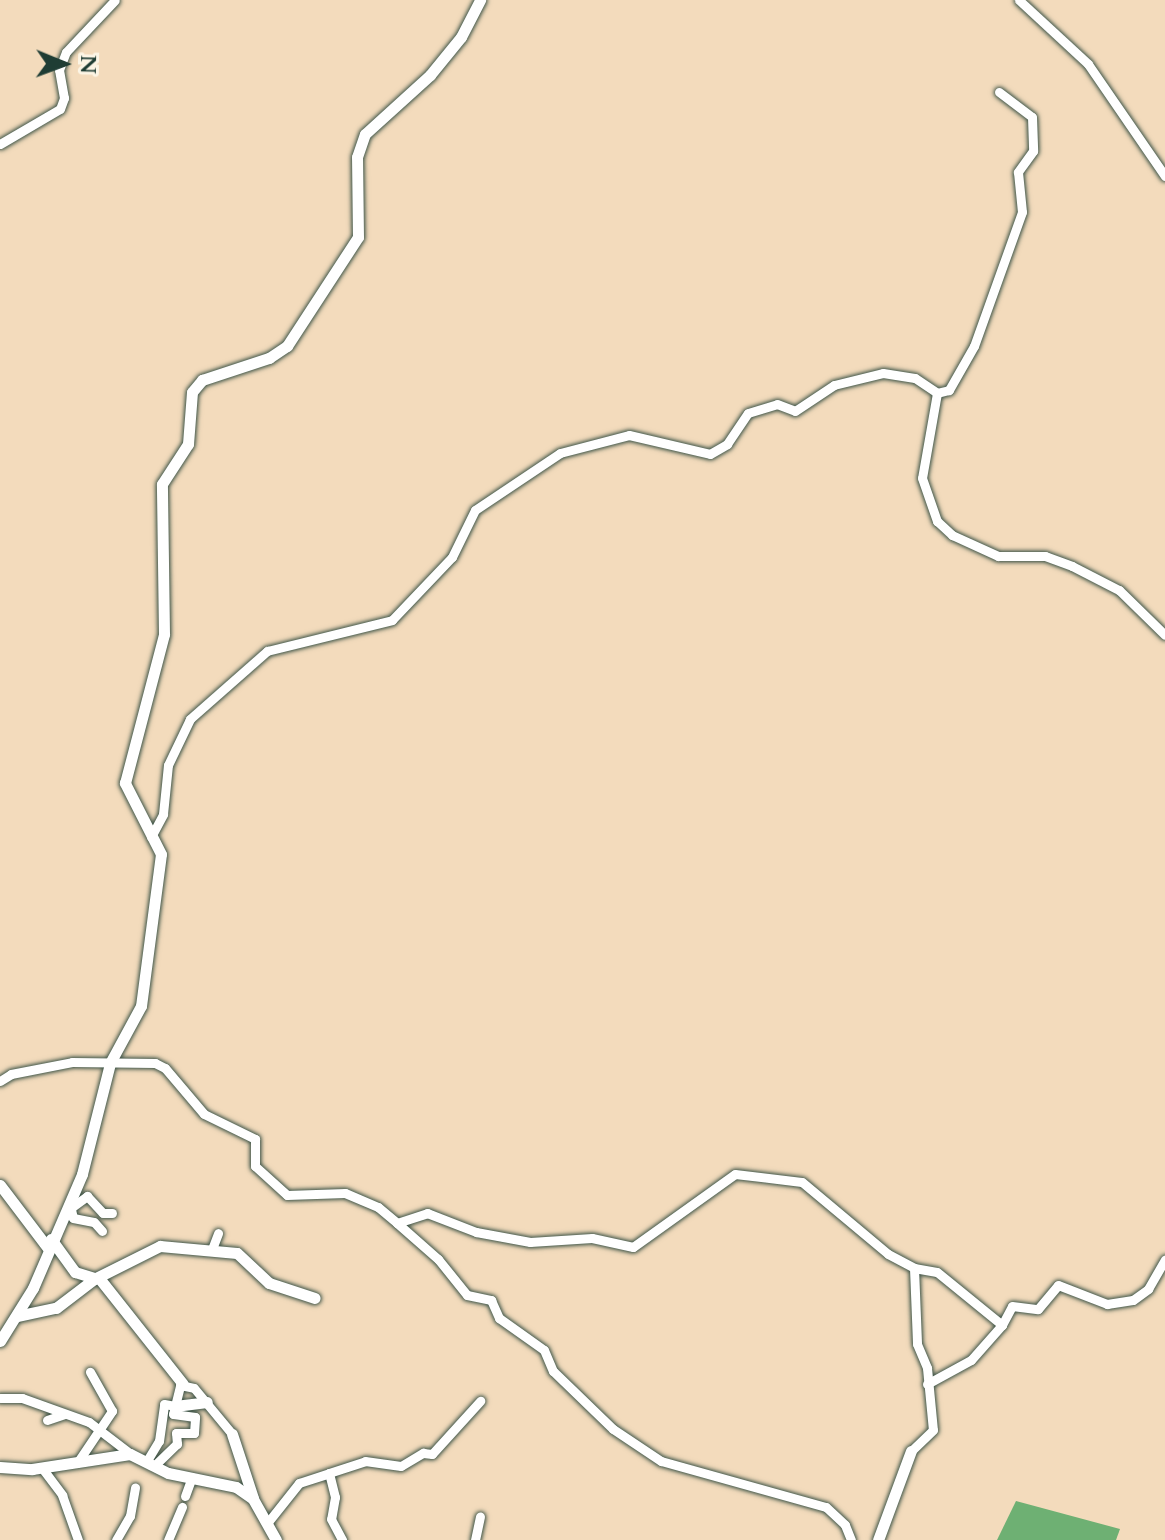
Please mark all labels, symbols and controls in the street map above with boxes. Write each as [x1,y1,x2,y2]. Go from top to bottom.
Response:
north arrow [24,24,104,104]
text: N [73,55,103,74]

